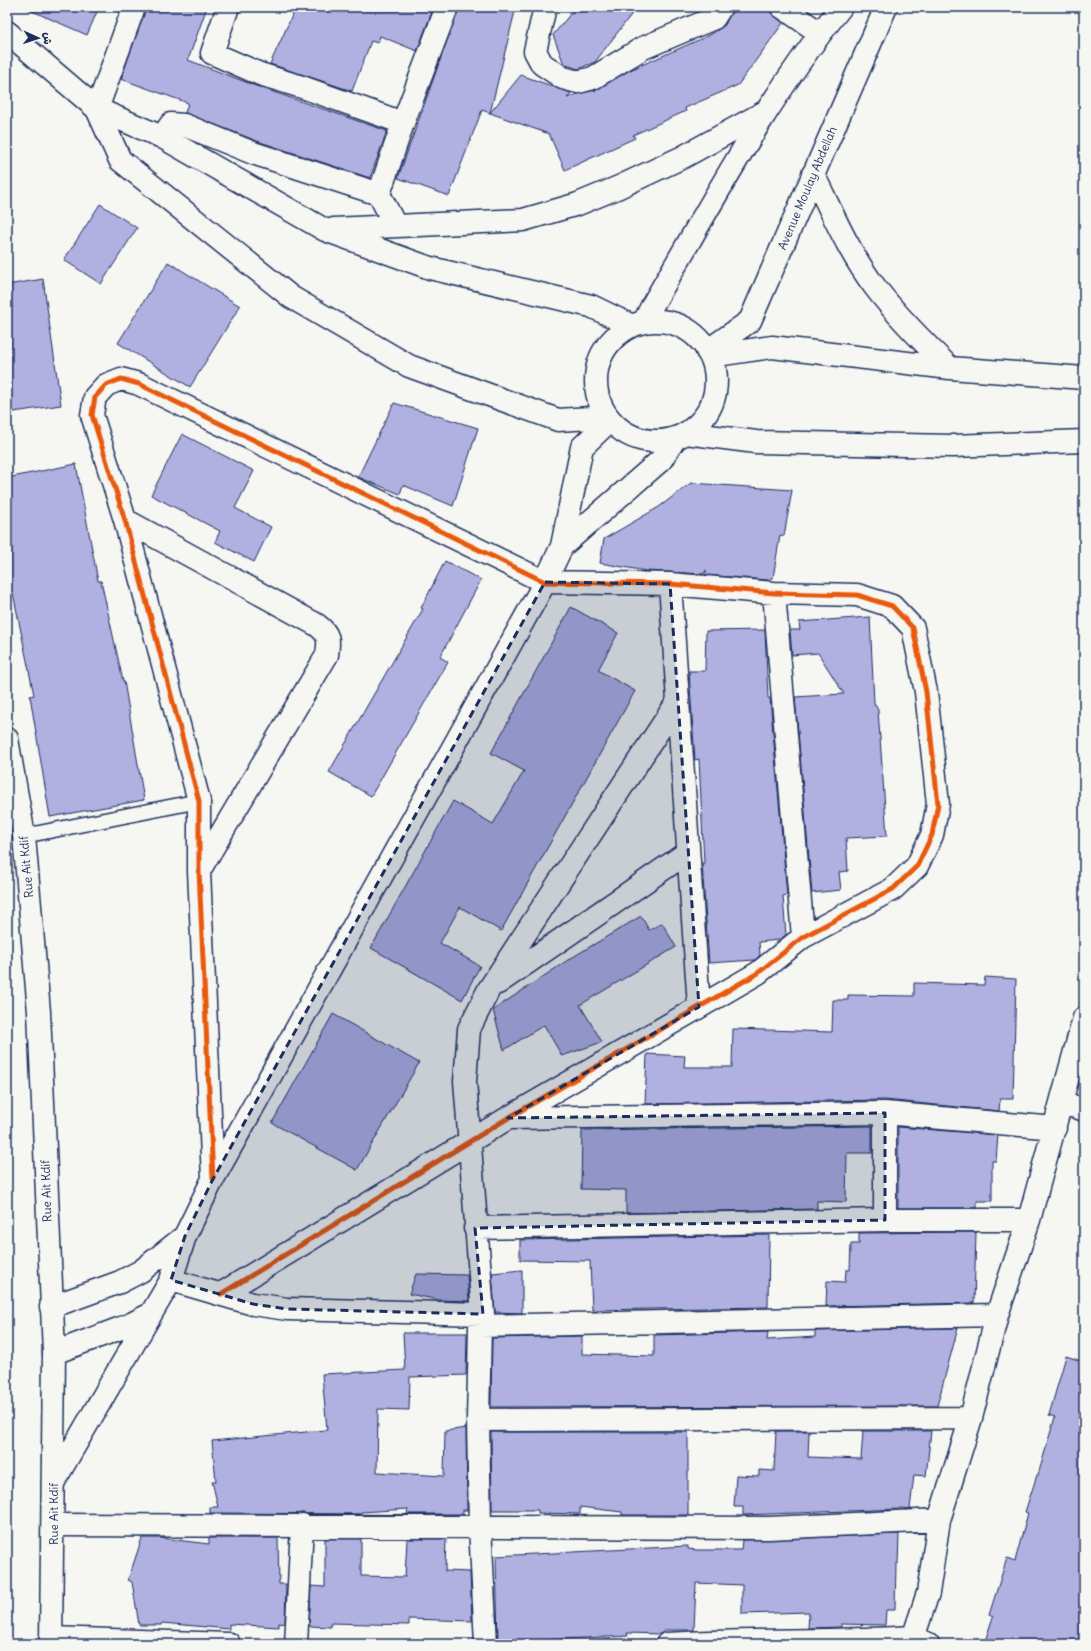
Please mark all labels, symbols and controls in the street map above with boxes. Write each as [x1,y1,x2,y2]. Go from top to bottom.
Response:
north arrow [18,18,58,58]
text: ش [41,32,55,45]
street label: Avenue Moulay Abdellah [774,124,840,252]
street label: Rue Ait Kdif [16,834,36,899]
street label: Rue Ait Kdif [37,1159,55,1222]
street label: Rue Ait Kdif [46,1482,61,1545]

